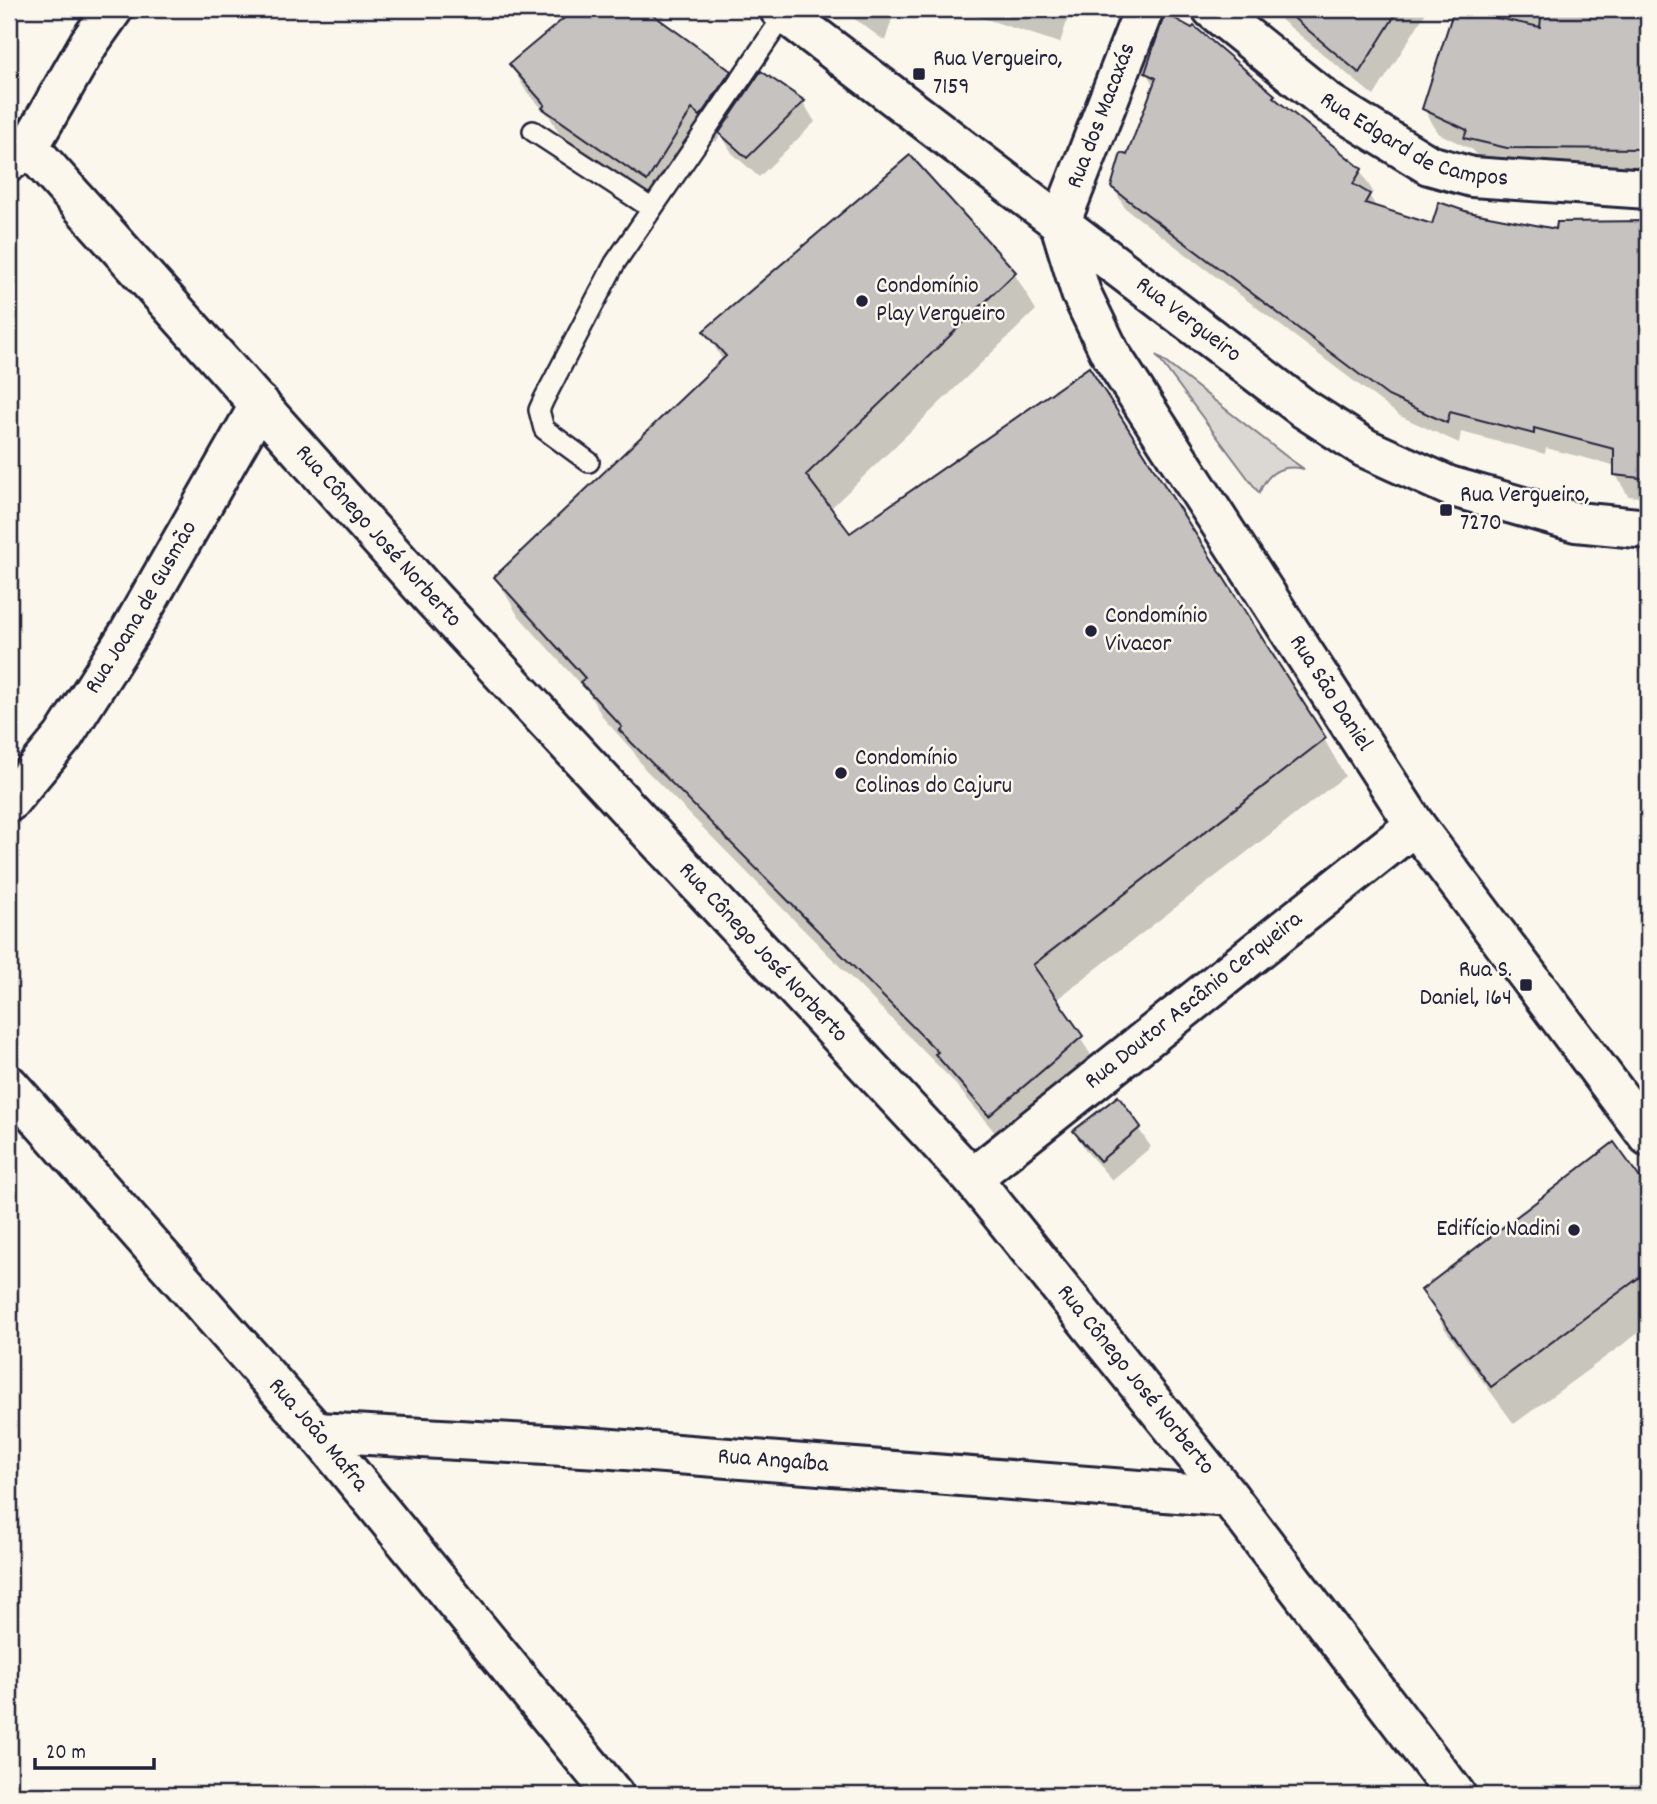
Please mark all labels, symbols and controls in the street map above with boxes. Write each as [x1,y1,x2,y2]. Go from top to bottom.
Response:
street label: Rua dos Macaxás [1059,38,1145,194]
place label: Rua Vergueiro, 7159 [933,43,1063,105]
marker: Rua Vergueiro, 7159 [911,66,927,82]
street label: Rua Edgard de Campos [1311,84,1509,196]
street label: Rua Vergueiro [1128,269,1248,372]
place label: Condomínio Play Vergueiro [876,270,1005,332]
marker: Condomínio Play Vergueiro [854,293,870,309]
street label: Rua Cônego José Norberto [286,438,469,636]
place label: Rua Vergueiro, 7270 [1460,479,1590,541]
marker: Rua Vergueiro, 7270 [1438,502,1454,518]
street label: Rua Joana de Gusmão [77,515,207,701]
place label: Condomínio Vivacor [1105,600,1208,662]
marker: Condomínio Vivacor [1083,623,1099,639]
street label: Rua São Daniel [1280,628,1381,759]
place label: Condomínio Colinas do Cajuru [855,742,1012,804]
marker: Condomínio Colinas do Cajuru [833,765,849,781]
street label: Rua Cônego José Norberto [670,855,855,1051]
street label: Rua Doutor Ascânio Cerqueira [1078,903,1311,1099]
place label: Rua S. Daniel, 164 [1420,954,1512,1016]
marker: Rua S. Daniel, 164 [1518,977,1534,993]
place label: Edifício Nadini [1436,1213,1560,1247]
marker: Edifício Nadini [1566,1222,1582,1238]
street label: Rua Cônego José Norberto [1048,1278,1222,1483]
street label: Rua João Mafra [259,1371,376,1500]
street label: Rua Angaíba [716,1440,830,1483]
scale bar [35,1727,154,1771]
text: 20 m [46,1739,86,1769]

